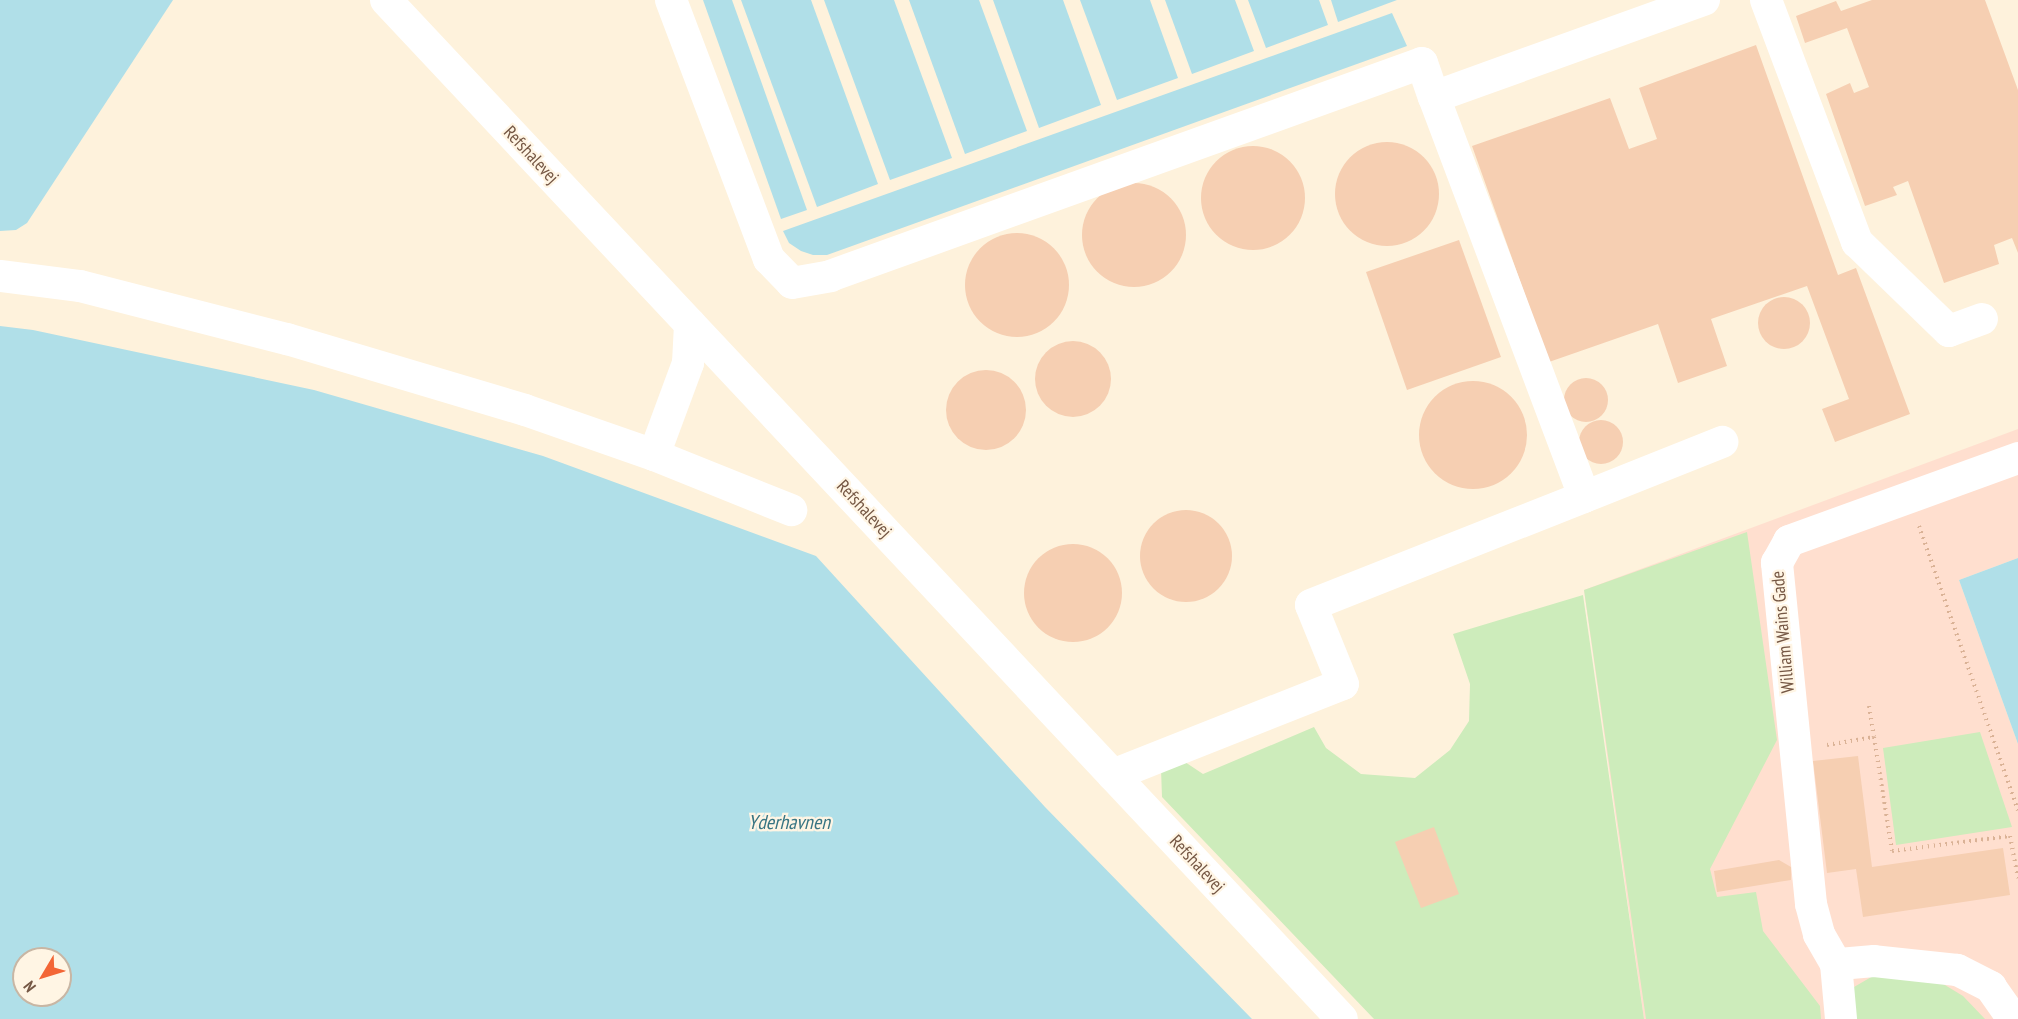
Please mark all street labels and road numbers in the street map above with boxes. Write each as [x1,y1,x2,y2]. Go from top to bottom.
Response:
street label: Refshalevej [499,122,563,188]
street label: Refshalevej [832,476,896,542]
street label: William Wains Gade [1767,570,1799,694]
street label: Refshalevej [1165,831,1229,897]

